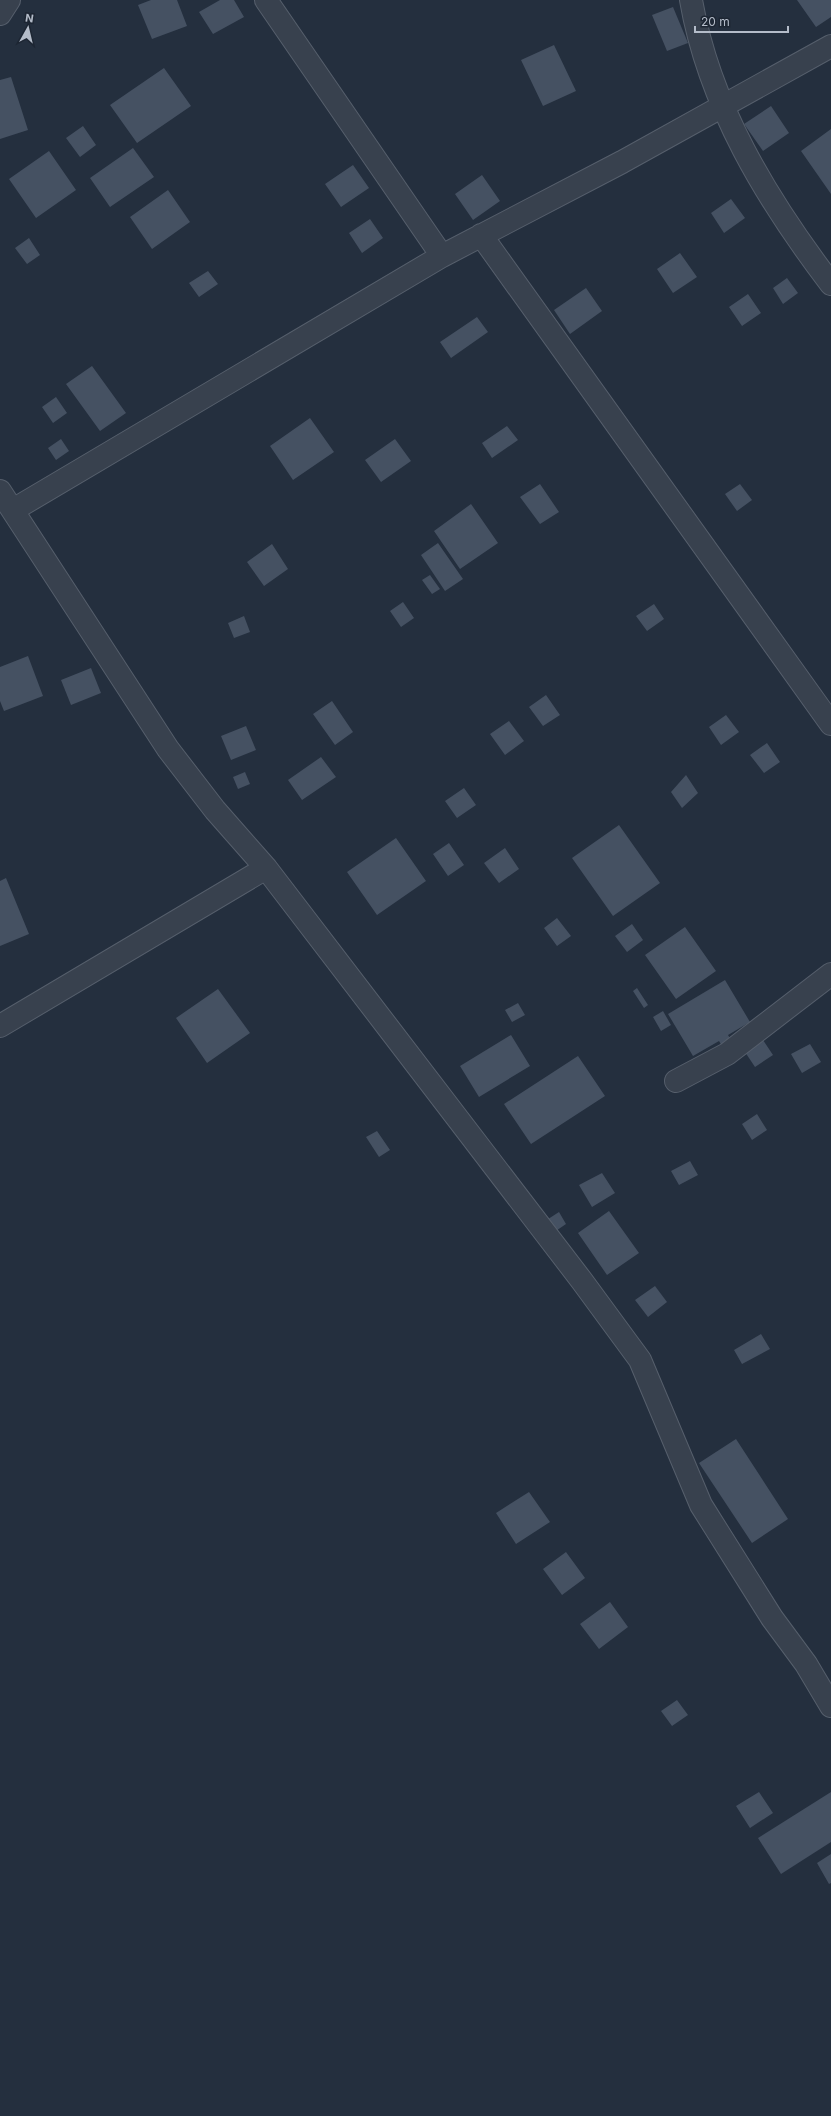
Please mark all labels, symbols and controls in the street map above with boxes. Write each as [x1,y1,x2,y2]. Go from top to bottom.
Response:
north arrow [8,8,48,48]
scale bar [695,8,788,34]
text: N [24,11,35,26]
text: 20 m [701,14,730,29]

